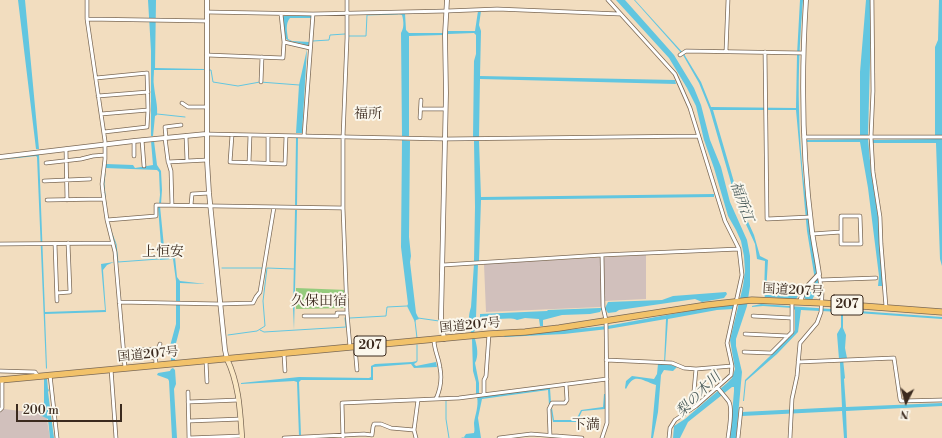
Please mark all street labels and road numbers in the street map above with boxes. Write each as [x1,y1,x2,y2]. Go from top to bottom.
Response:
street label: 国道207号 [762,282,824,300]
road number: 207 [831,295,863,315]
street label: 国道207号 [439,316,501,336]
road number: 207 [354,336,386,356]
street label: 国道207号 [117,345,179,365]

